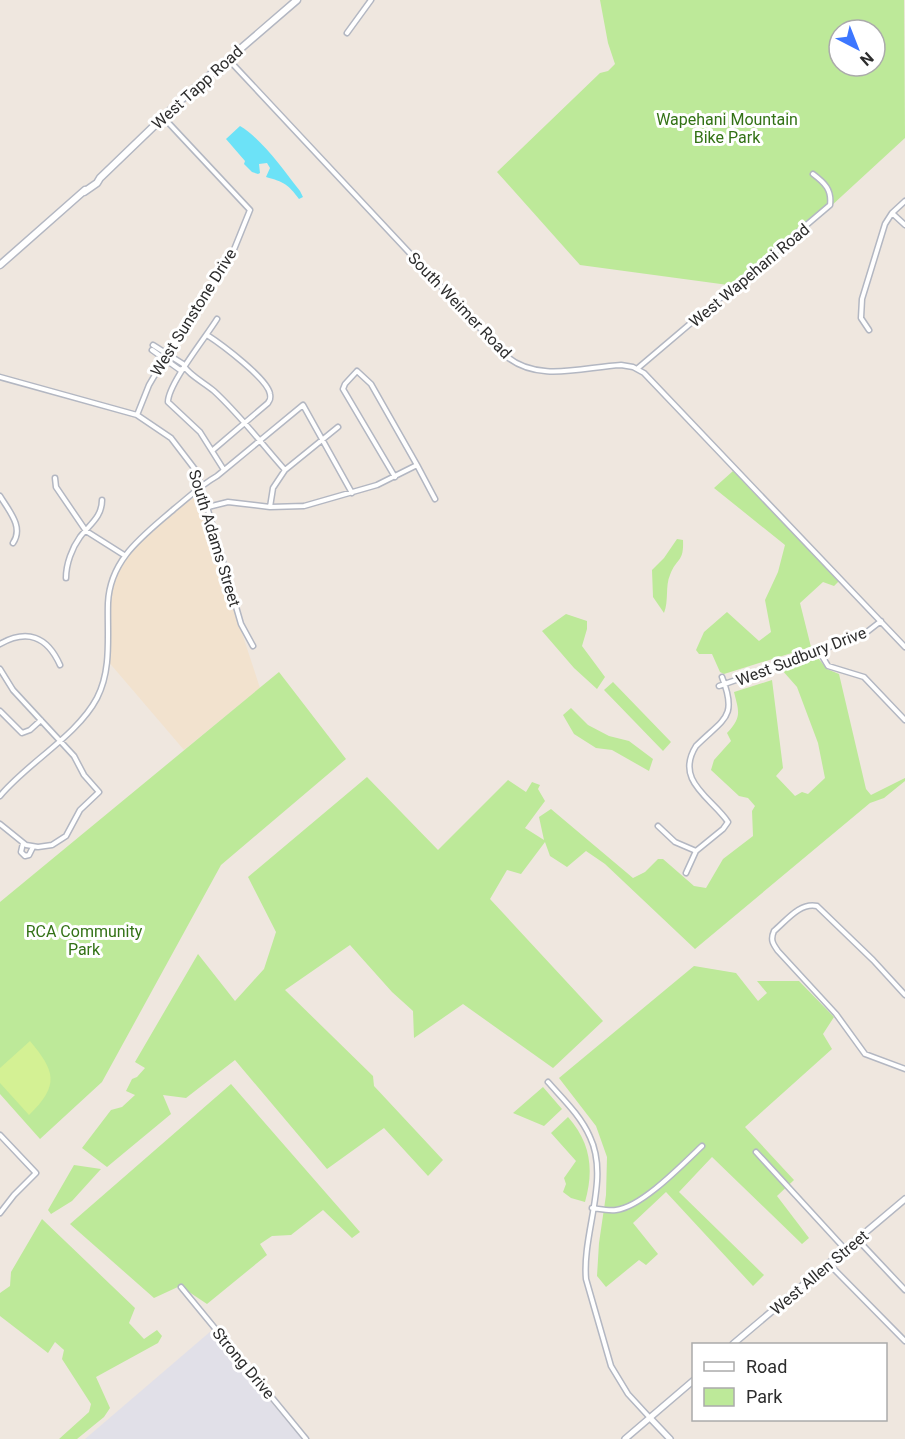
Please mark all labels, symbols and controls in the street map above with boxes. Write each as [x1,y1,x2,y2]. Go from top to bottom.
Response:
north arrow [827,18,887,78]
street label: West Tapp Road [148,42,247,133]
text: N [856,48,877,70]
park label: Wapehani Mountain Bike Park [656,110,798,147]
street label: West Wapehani Road [685,220,813,331]
street label: West Sunstone Drive [146,245,240,380]
street label: South Weimer Road [404,248,515,362]
street label: South Adams Street [185,467,244,609]
street label: West Sudbury Drive [733,623,869,690]
park label: RCA Community Park [26,922,143,959]
street label: West Allen Street [767,1226,872,1319]
street label: Strong Drive [208,1324,279,1403]
legend [692,1343,887,1421]
text: Road [746,1356,787,1377]
text: Park [746,1386,783,1407]

